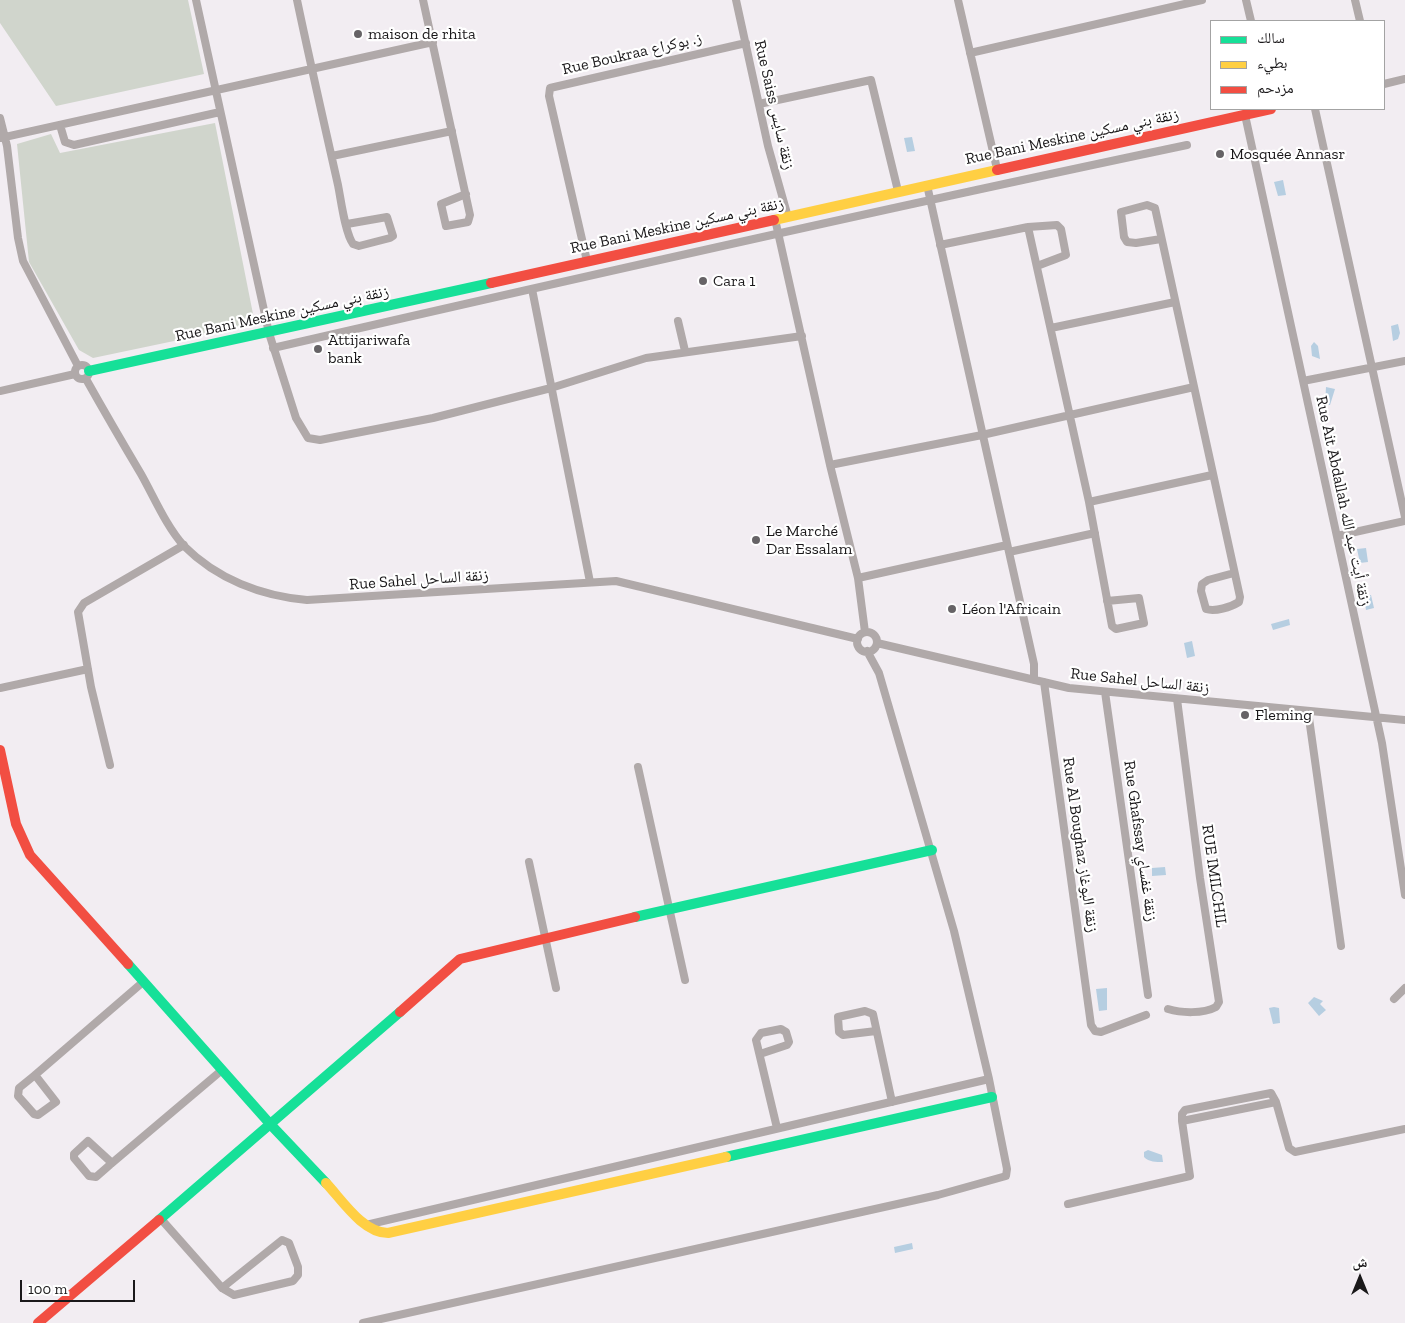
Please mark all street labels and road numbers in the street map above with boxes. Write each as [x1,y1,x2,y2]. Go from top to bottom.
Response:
street label: Rue Boukraa ز. بوكراع [560,29,704,79]
street label: Rue Saiss زنقة سايس [750,38,798,172]
street label: Rue Bani Meskine زنقة بني مسكين [964,105,1180,169]
street label: Rue Bani Meskine زنقة بني مسكين [569,194,785,258]
street label: Rue Bani Meskine زنقة بني مسكين [174,282,390,346]
street label: Rue Ait Abdallah زنقة أيت عبد الله [1311,394,1375,608]
street label: Rue Sahel زنقة الساحل [349,566,489,594]
street label: Rue Sahel زنقة الساحل [1070,664,1210,698]
street label: Rue Al Boughaz زنقة البوغاز [1058,756,1102,934]
street label: Rue Ghafssay زنقة غفساي [1119,759,1161,923]
street label: RUE IMILCHIL [1197,823,1231,929]

